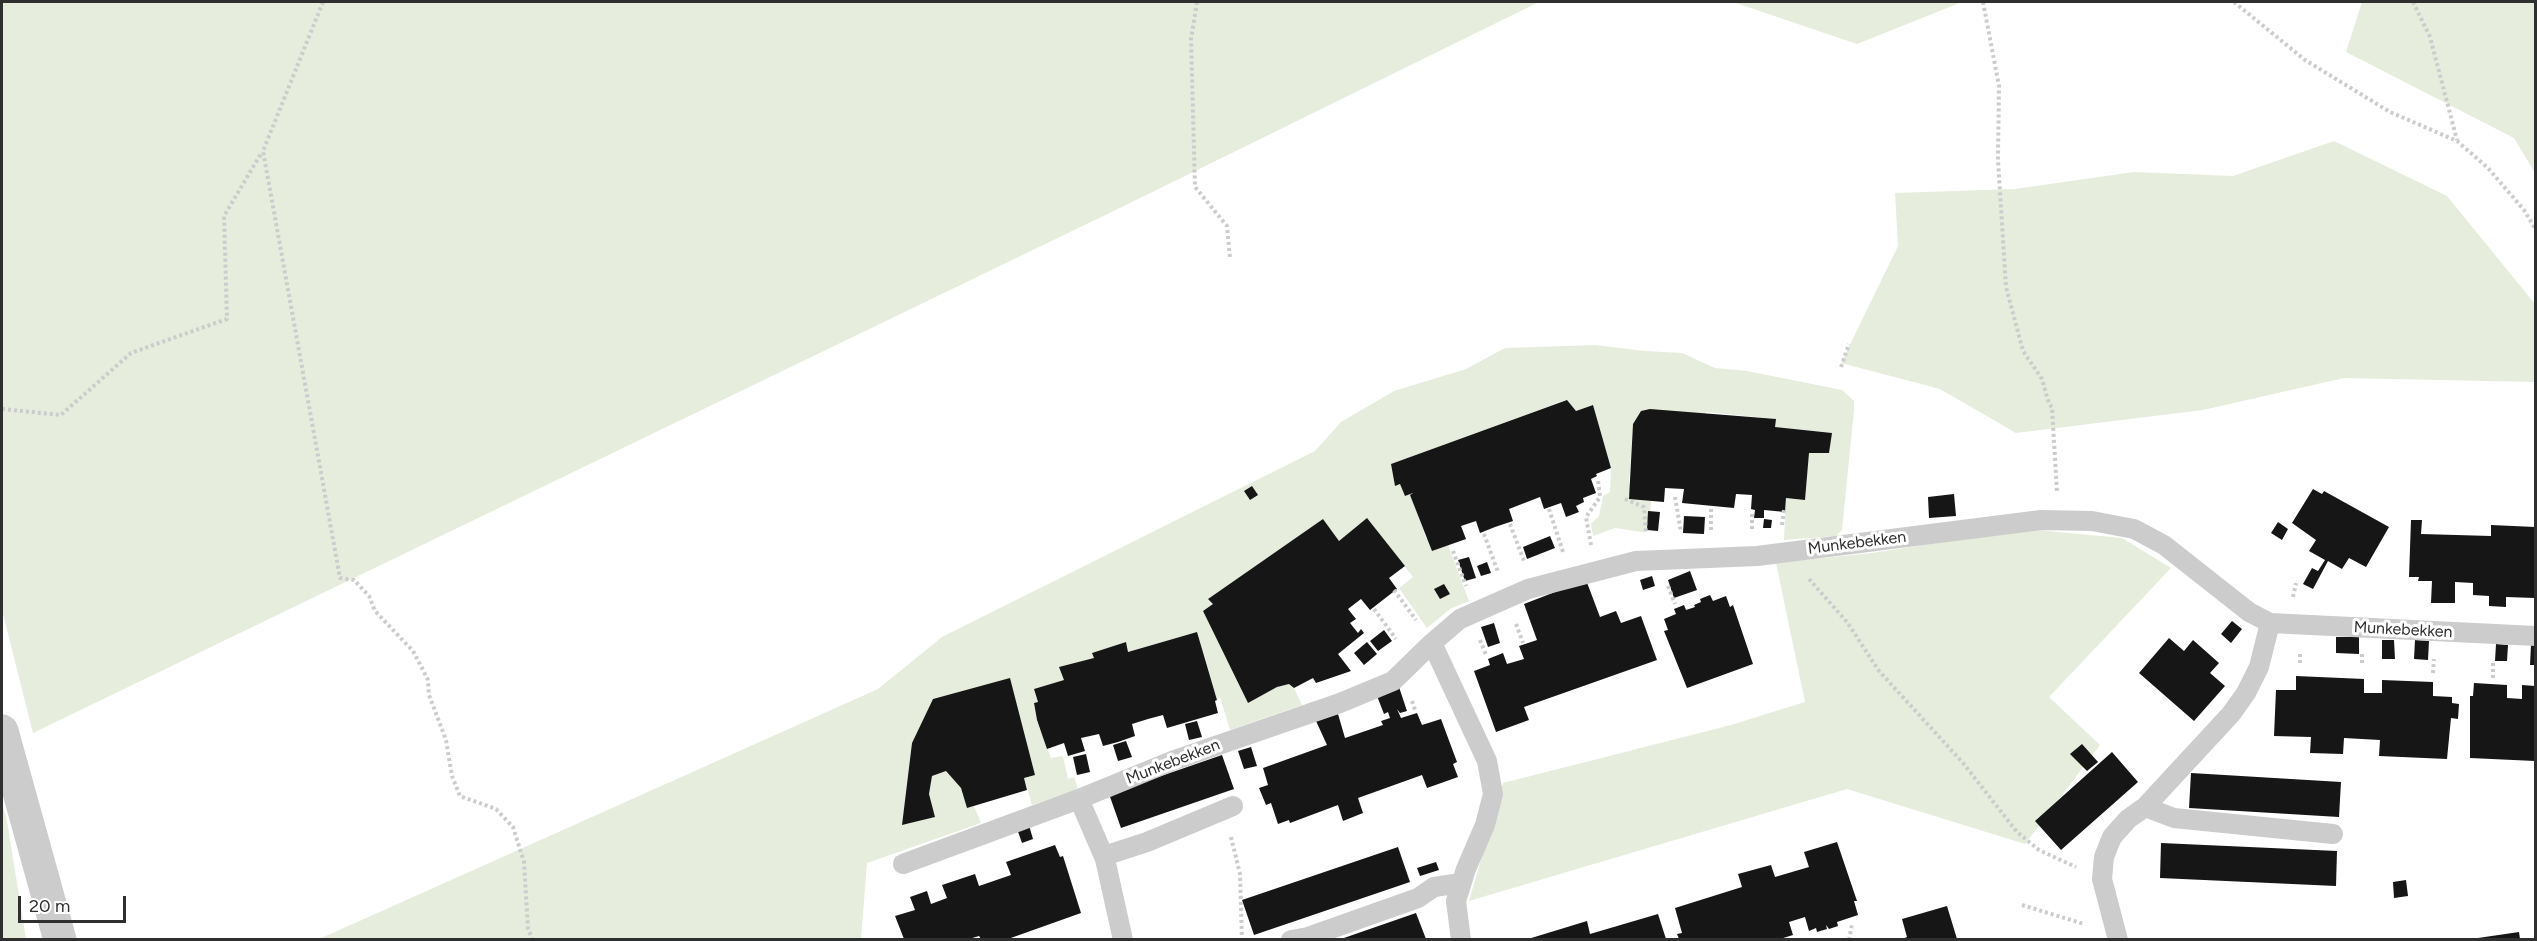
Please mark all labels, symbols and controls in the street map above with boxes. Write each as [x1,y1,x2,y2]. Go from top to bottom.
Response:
street label: Munkebekken [1807,527,1907,559]
street label: Munkebekken [2353,618,2453,642]
street label: Munkebekken [1123,735,1223,789]
scale bar [21,884,129,922]
text: 20 m [29,895,70,917]

